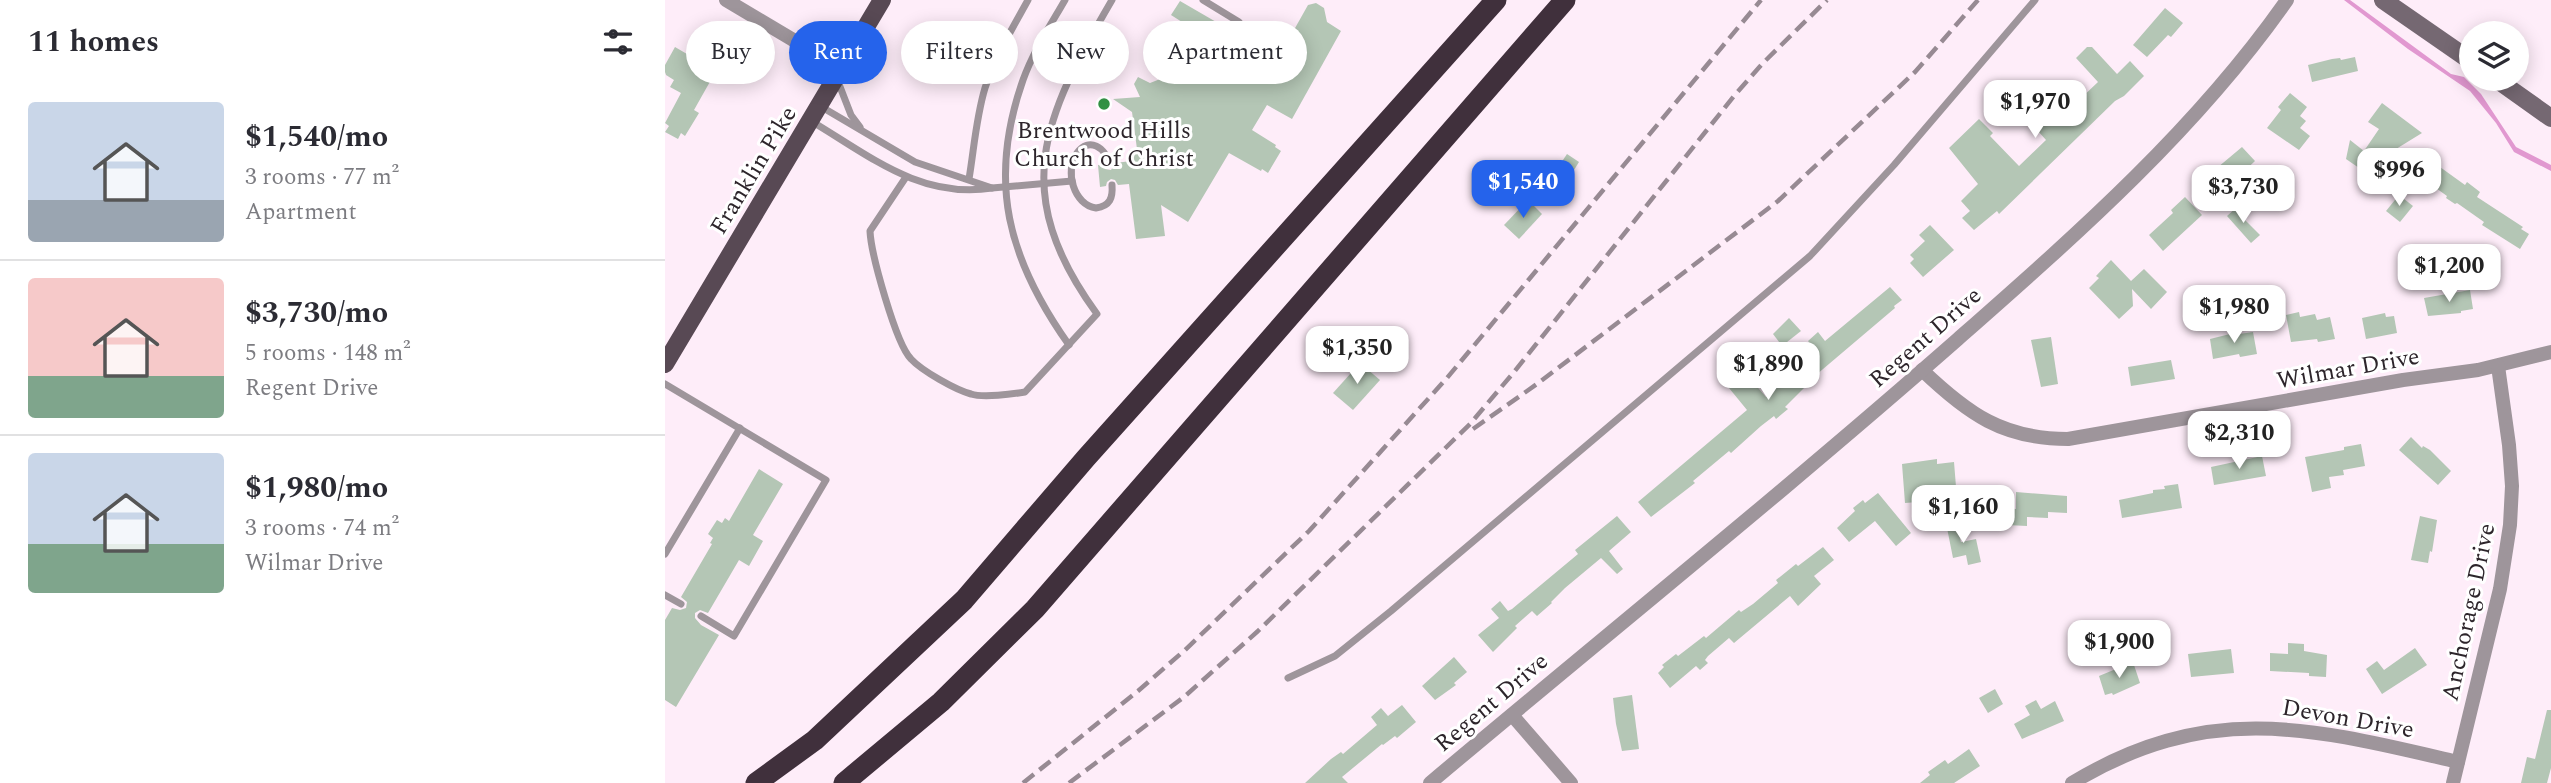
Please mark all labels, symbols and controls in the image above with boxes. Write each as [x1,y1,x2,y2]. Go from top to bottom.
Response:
text: 11 homes [28,19,159,65]
chip: Buy [686,21,775,84]
chip: Rent [789,21,887,84]
chip: Filters [901,21,1018,84]
chip: New [1032,21,1129,84]
chip: Apartment [1143,21,1307,84]
map controls [2459,21,2529,91]
button: layers [2459,21,2529,91]
icon: filters [599,23,637,61]
pin: $1,970 [1978,80,2092,140]
text: $1,970 [2000,85,2070,120]
marker: Brentwood Hills Church of Christ [1096,96,1112,112]
street label: Franklin Pike [701,99,807,242]
place label: Brentwood Hills Church of Christ [1014,113,1194,177]
text: $1,540/mo [245,114,388,160]
icon: home [84,130,168,214]
pin: $996 [2358,148,2440,208]
text: $996 [2373,153,2425,188]
text: 3 rooms · 77 m² [245,160,399,195]
pin: $1,540 [1466,160,1580,220]
text: $1,540 [1488,165,1558,200]
pin: $3,730 [2186,166,2300,225]
text: $3,730 [2208,170,2278,205]
text: Apartment [245,195,357,230]
pin: $1,200 [2392,244,2506,304]
text: $1,200 [2414,249,2484,284]
street label: Regent Drive [1861,279,1990,397]
pin: $1,980 [2177,286,2291,345]
text: $3,730/mo [245,290,388,336]
text: $1,980 [2199,290,2269,325]
icon: home [84,306,168,390]
pin: $1,350 [1300,326,1414,386]
text: $1,350 [1322,331,1392,366]
text: 5 rooms · 148 m² [245,336,411,371]
street label: Wilmar Drive [2274,339,2422,399]
pin: $1,890 [1711,342,1825,402]
text: $1,890 [1733,347,1803,382]
text: Regent Drive [245,371,378,406]
pin: $2,310 [2182,412,2296,471]
text: $2,310 [2204,416,2274,451]
text: $1,980/mo [245,465,388,511]
icon: home [84,481,168,565]
pin: $1,160 [1906,486,2020,545]
text: $1,160 [1928,490,1998,525]
text: 3 rooms · 74 m² [245,511,399,546]
street label: Anchorage Drive [2433,520,2505,704]
text: Wilmar Drive [245,546,383,581]
pin: $1,900 [2062,620,2176,680]
text: $1,900 [2084,625,2154,660]
street label: Regent Drive [1427,644,1557,761]
street label: Devon Drive [2279,690,2417,748]

